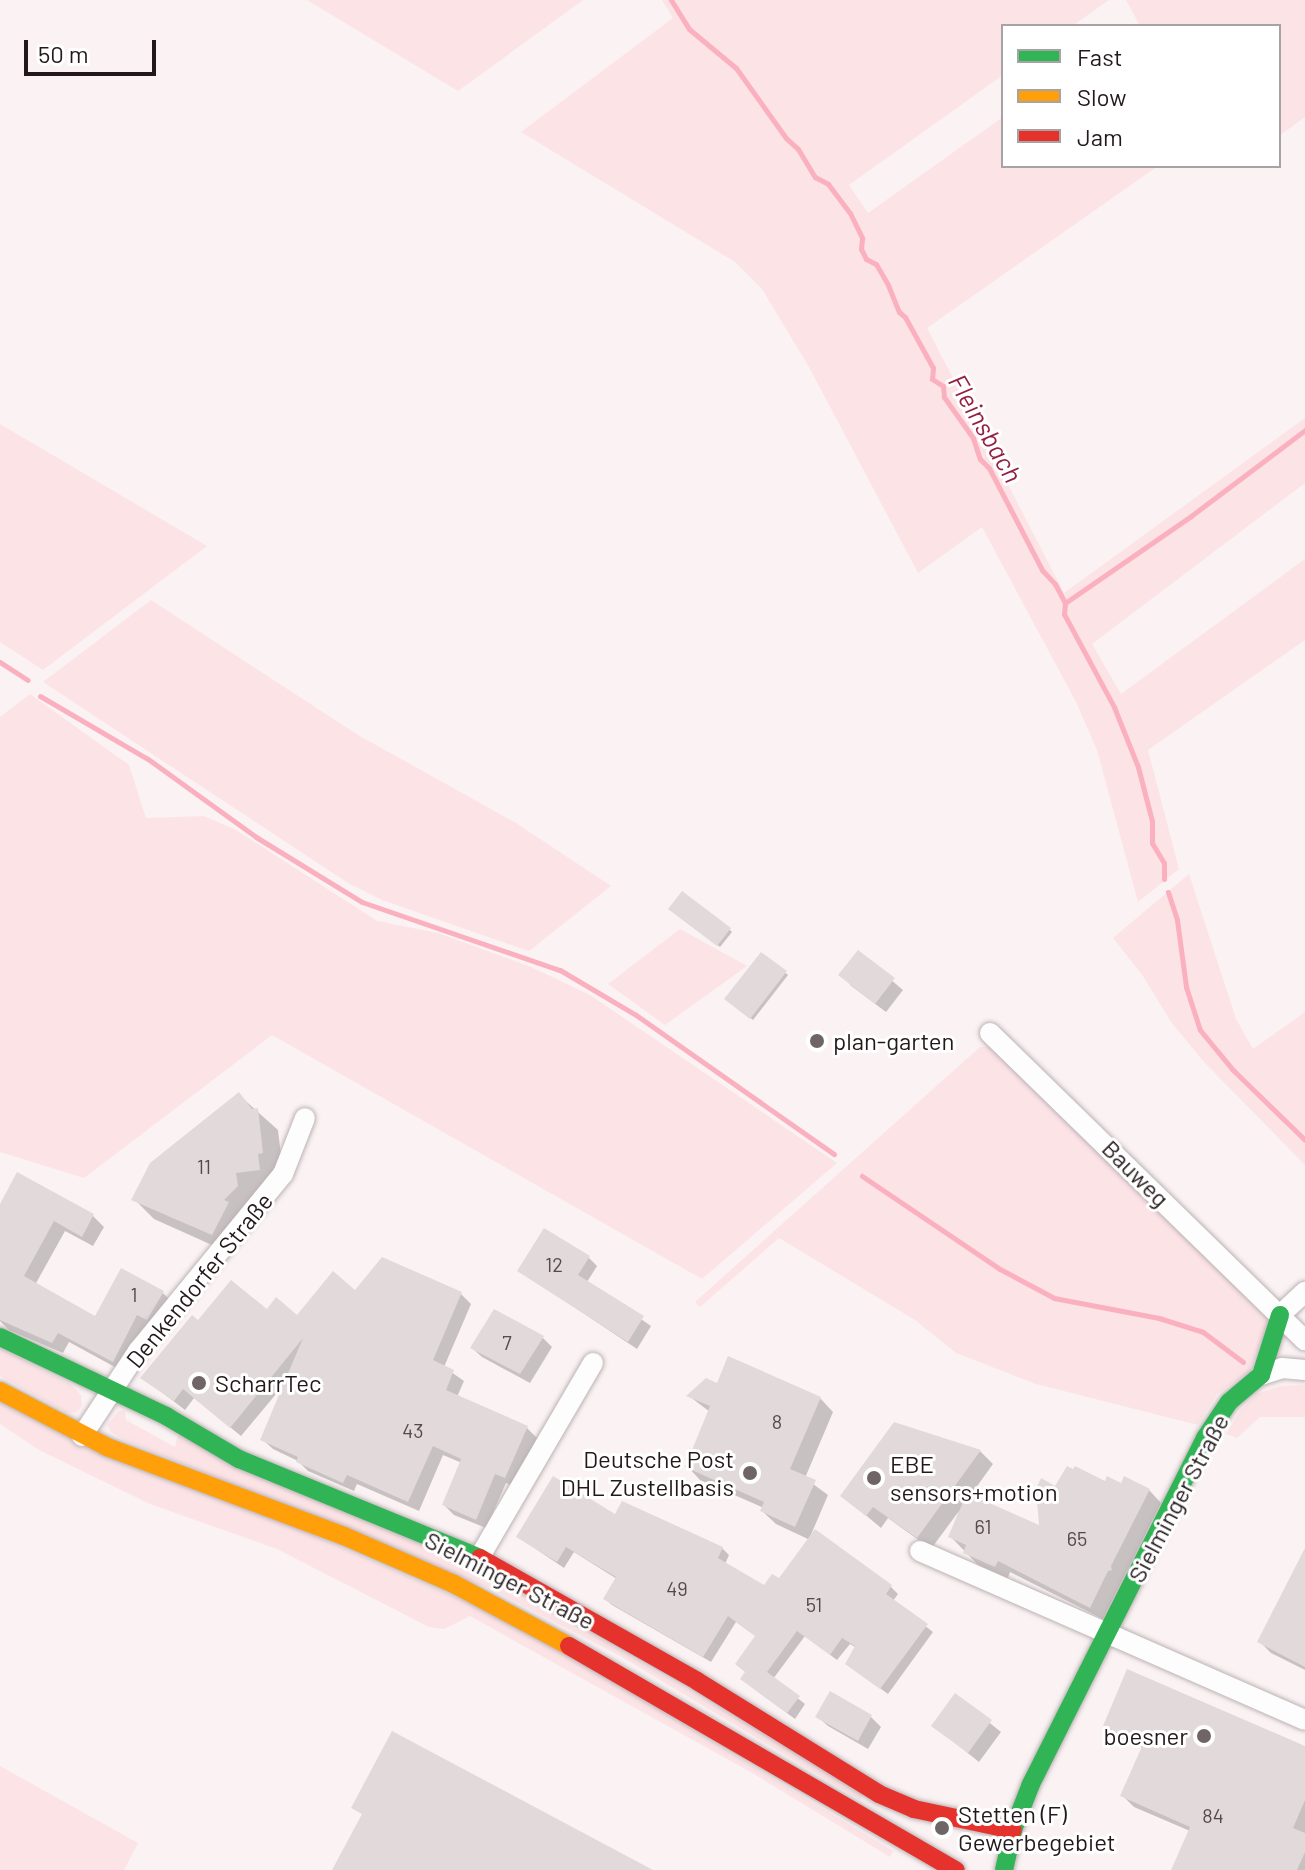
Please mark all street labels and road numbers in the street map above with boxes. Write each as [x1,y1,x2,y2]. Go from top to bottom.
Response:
street label: Bauweg [1097,1134,1175,1212]
street label: Denkendorfer Straße [120,1187,278,1373]
street label: Sielminger Straße [1122,1409,1234,1587]
street label: Sielminger Straße [420,1525,600,1635]

